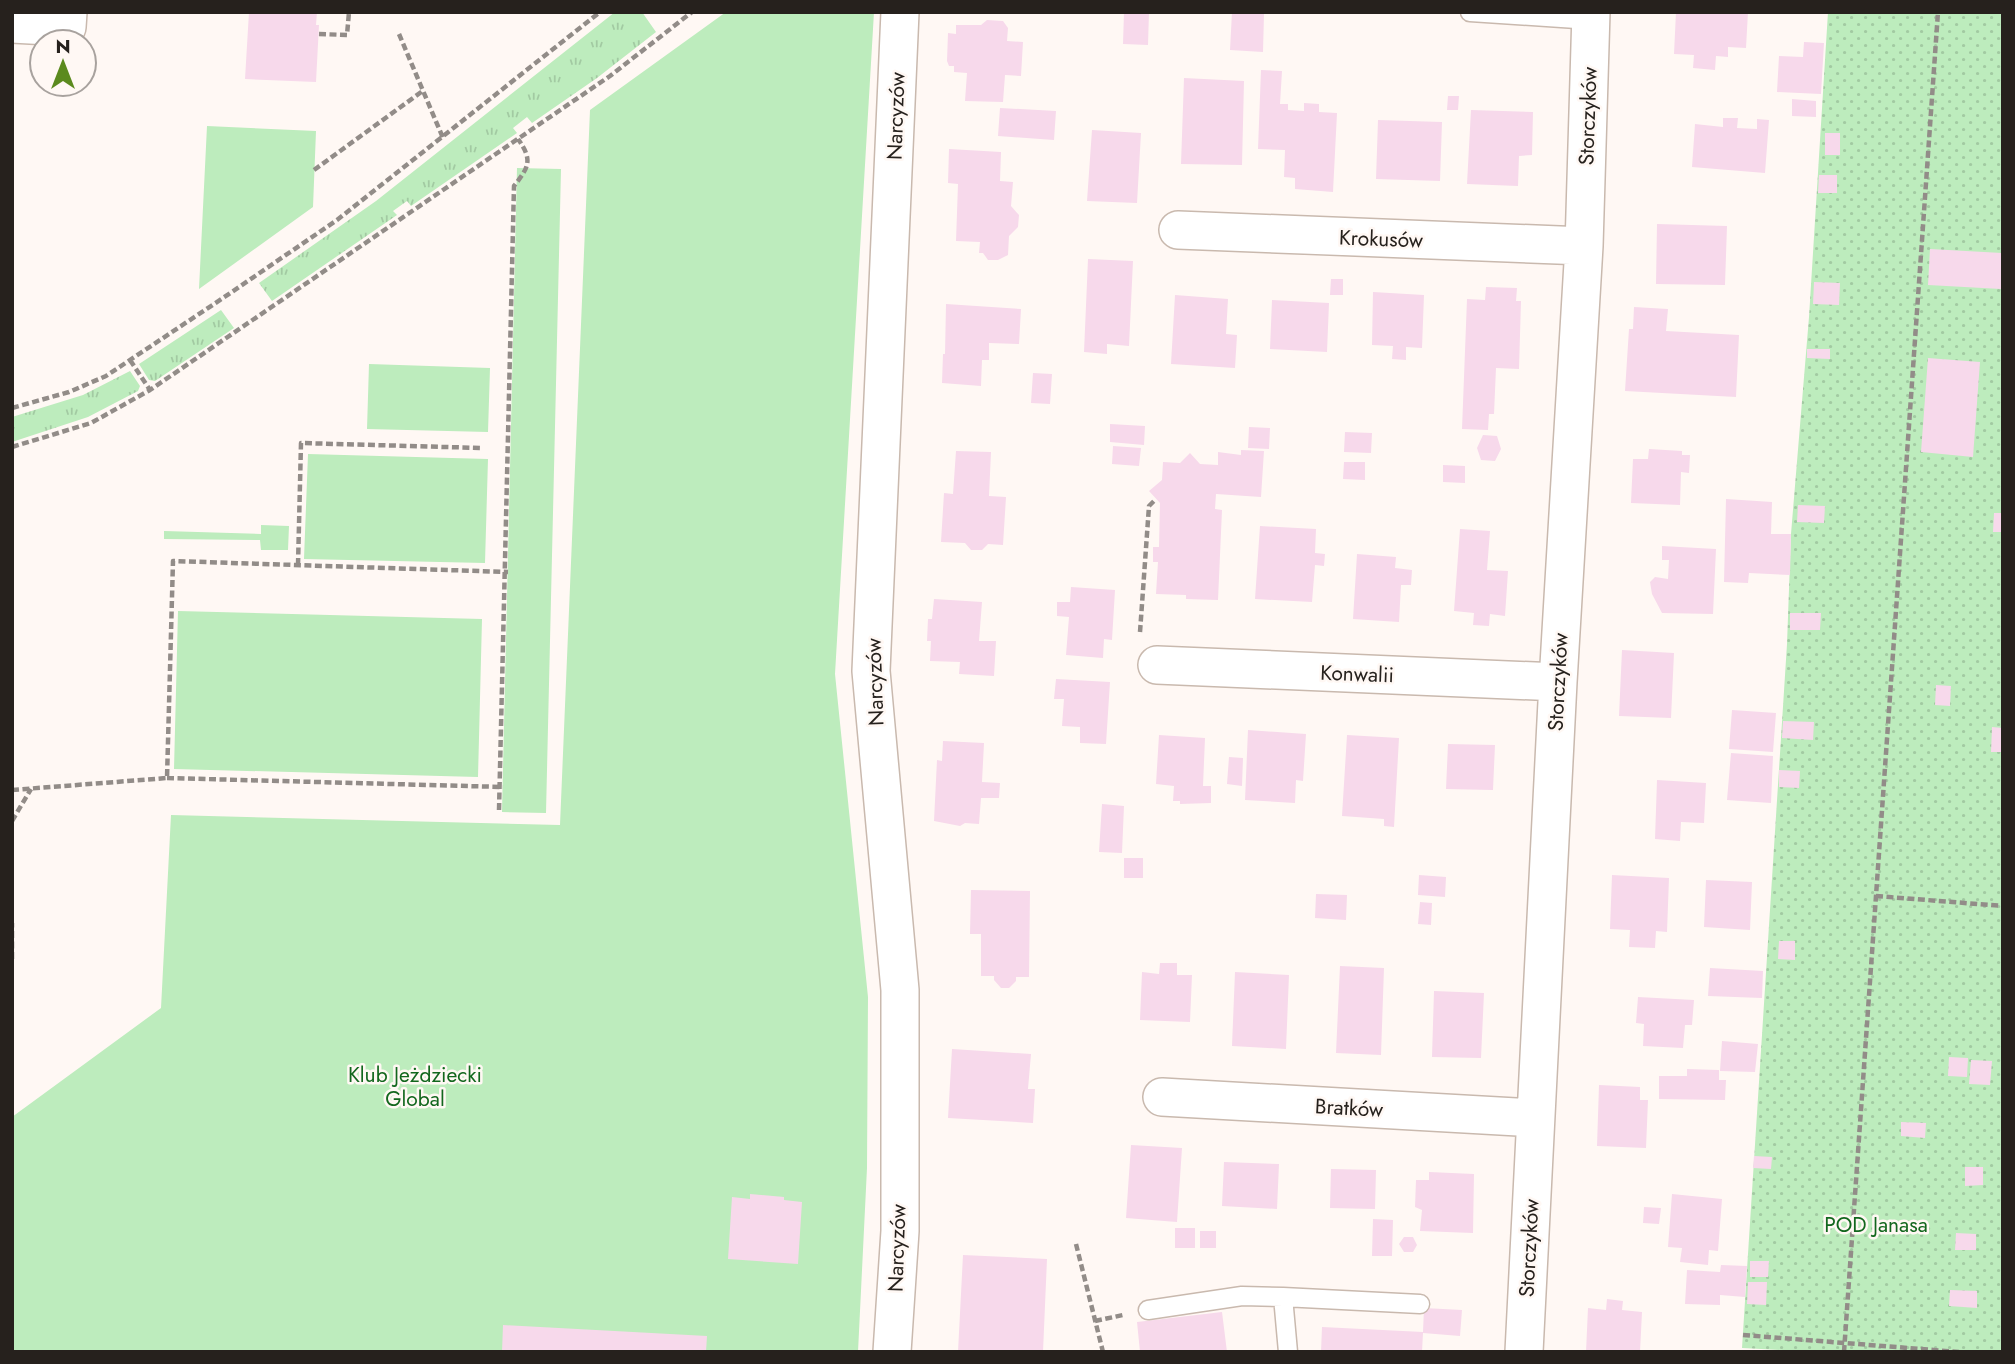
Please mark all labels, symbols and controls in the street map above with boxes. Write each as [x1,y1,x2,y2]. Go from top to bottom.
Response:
north arrow [28,28,98,98]
text: N [55,33,71,60]
street label: Storczyków [1571,66,1605,166]
street label: Narcyzów [879,71,913,160]
street label: Krokusów [1338,223,1424,255]
street label: Storczyków [1540,631,1576,732]
street label: Narcyzów [858,637,892,726]
street label: Konwalii [1320,658,1394,690]
park label: Klub Jeżdziecki Global [348,1060,482,1114]
street label: Bratków [1314,1091,1385,1125]
street label: Storczyków [1511,1197,1547,1298]
street label: Narcyzów [880,1203,914,1292]
park label: POD Janasa [1824,1210,1928,1240]

